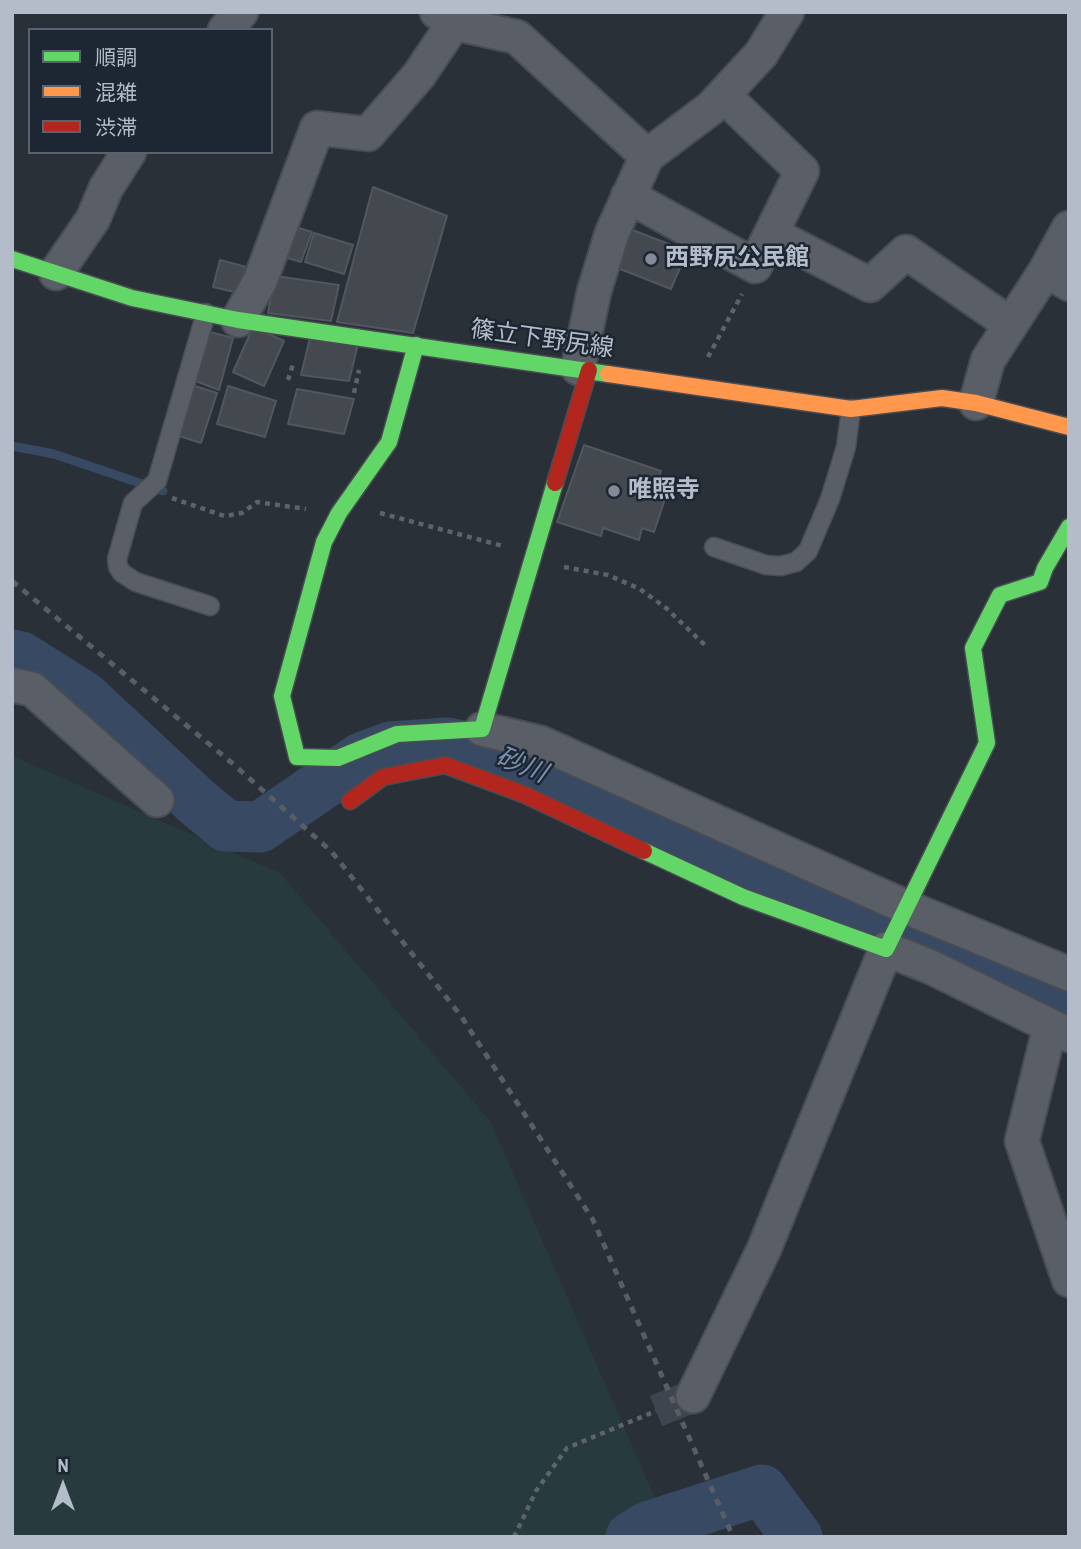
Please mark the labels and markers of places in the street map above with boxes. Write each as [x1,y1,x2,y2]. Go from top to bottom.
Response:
place label: 西野尻公民館 [665,245,809,273]
marker: 西野尻公民館 [643,251,659,267]
place label: 唯照寺 [628,477,700,505]
marker: 唯照寺 [606,483,622,499]

